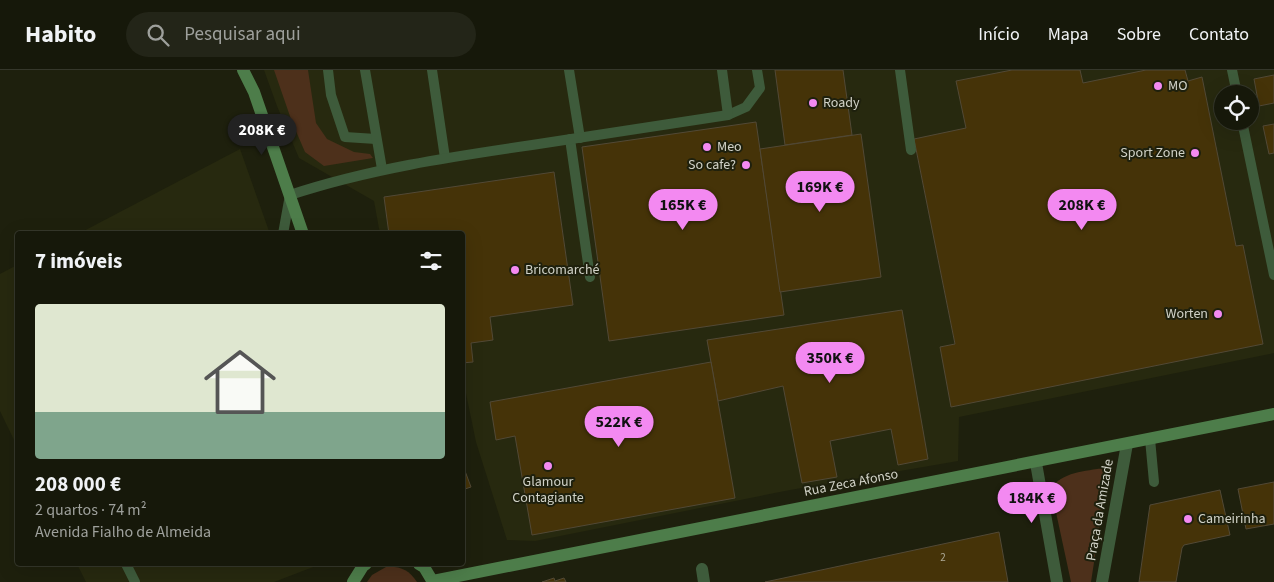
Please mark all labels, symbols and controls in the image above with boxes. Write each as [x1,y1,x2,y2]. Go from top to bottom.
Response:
search box [126,12,476,57]
text: Habito [25,17,96,52]
icon: search [144,21,172,49]
text: Pesquisar aqui [184,21,301,48]
text: Início [978,22,1020,47]
text: Mapa [1048,22,1089,47]
text: Sobre [1117,22,1161,47]
text: Contato [1189,22,1249,47]
place label: MO [1168,76,1187,96]
marker: MO [1152,80,1164,92]
map controls [1214,85,1259,130]
button: locate [1214,85,1259,130]
place label: Roady [823,93,860,113]
marker: Roady [807,97,819,109]
pin: 208K € [221,114,303,156]
text: 208K € [239,119,285,141]
place label: Meo [717,137,742,157]
marker: Meo [701,141,713,153]
place label: Sport Zone [1120,143,1185,163]
marker: Sport Zone [1189,147,1201,159]
place label: So cafe? [688,155,736,175]
marker: So cafe? [740,159,752,171]
pin: 169K € [779,170,861,213]
text: 169K € [797,176,843,198]
pin: 165K € [642,189,724,231]
pin: 208K € [1041,189,1123,231]
text: 165K € [660,194,706,216]
text: 208K € [1059,194,1105,216]
text: 7 imóveis [35,246,122,276]
icon: filters [417,247,445,275]
place label: Bricomarché [525,260,600,280]
marker: Bricomarché [509,264,521,276]
place label: Worten [1165,304,1208,324]
marker: Worten [1212,308,1224,320]
icon: home [195,337,285,427]
pin: 350K € [789,342,871,384]
text: 350K € [807,347,853,369]
pin: 522K € [578,406,660,448]
text: 522K € [596,411,642,433]
street label: Praça da Amizade [1081,457,1119,563]
marker: Glamour Contagiante [542,460,554,472]
street label: Rua Zeca Afonso [802,464,900,502]
text: 208 000 € [35,469,121,499]
place label: Glamour Contagiante [512,472,584,508]
pin: 184K € [991,482,1073,524]
text: 184K € [1009,487,1055,509]
text: 2 quartos · 74 m² [35,499,147,521]
place label: Cameirinha [1198,509,1266,529]
marker: Cameirinha [1182,513,1194,525]
text: Avenida Fialho de Almeida [35,521,211,543]
house number: 2 [940,550,946,565]

